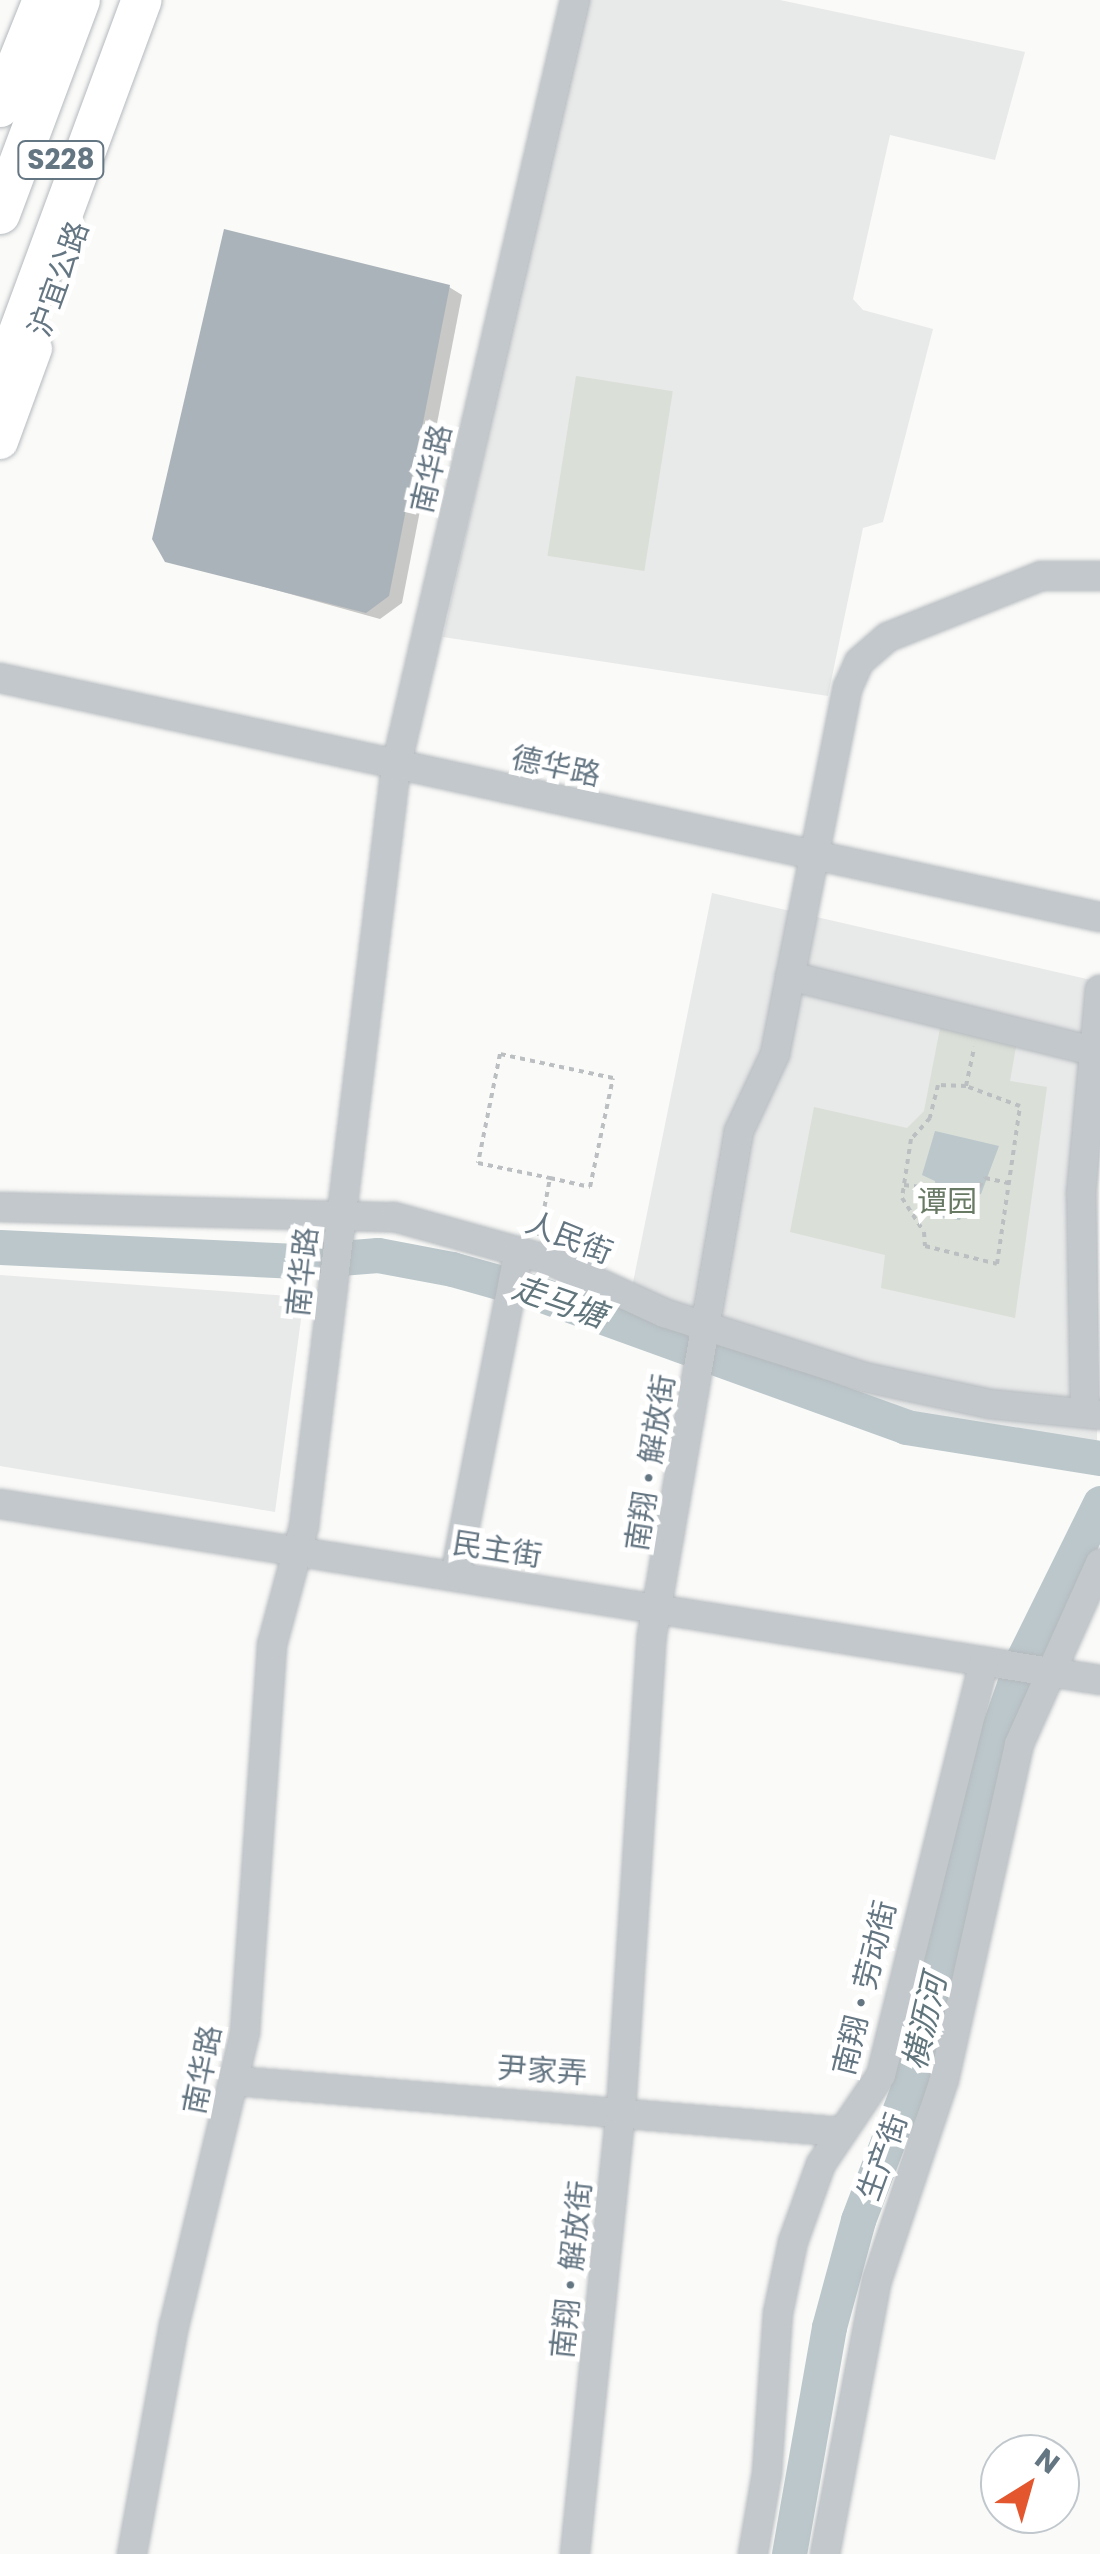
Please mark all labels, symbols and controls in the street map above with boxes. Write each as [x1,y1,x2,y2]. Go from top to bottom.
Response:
road number: S228 [16,137,106,183]
street label: 沪宜公路 [22,216,96,342]
street label: 南华路 [404,421,460,517]
street label: 德华路 [508,740,604,794]
park label: 谭园 [917,1184,977,1220]
street label: 人民街 [521,1204,617,1272]
street label: 南华路 [280,1225,326,1319]
water label: 走马塘 [507,1268,611,1336]
street label: 南翔 • 解放街 [619,1372,683,1554]
street label: 民主街 [450,1525,544,1575]
street label: 南翔 • 劳动街 [826,1897,904,2079]
water label: 横沥河 [895,1971,955,2073]
street label: 南华路 [177,2022,229,2118]
street label: 尹家弄 [496,2050,588,2092]
street label: 生产街 [851,2109,915,2205]
street label: 南翔 • 解放街 [545,2179,599,2361]
north arrow [980,2434,1080,2534]
text: N [1027,2439,1067,2483]

